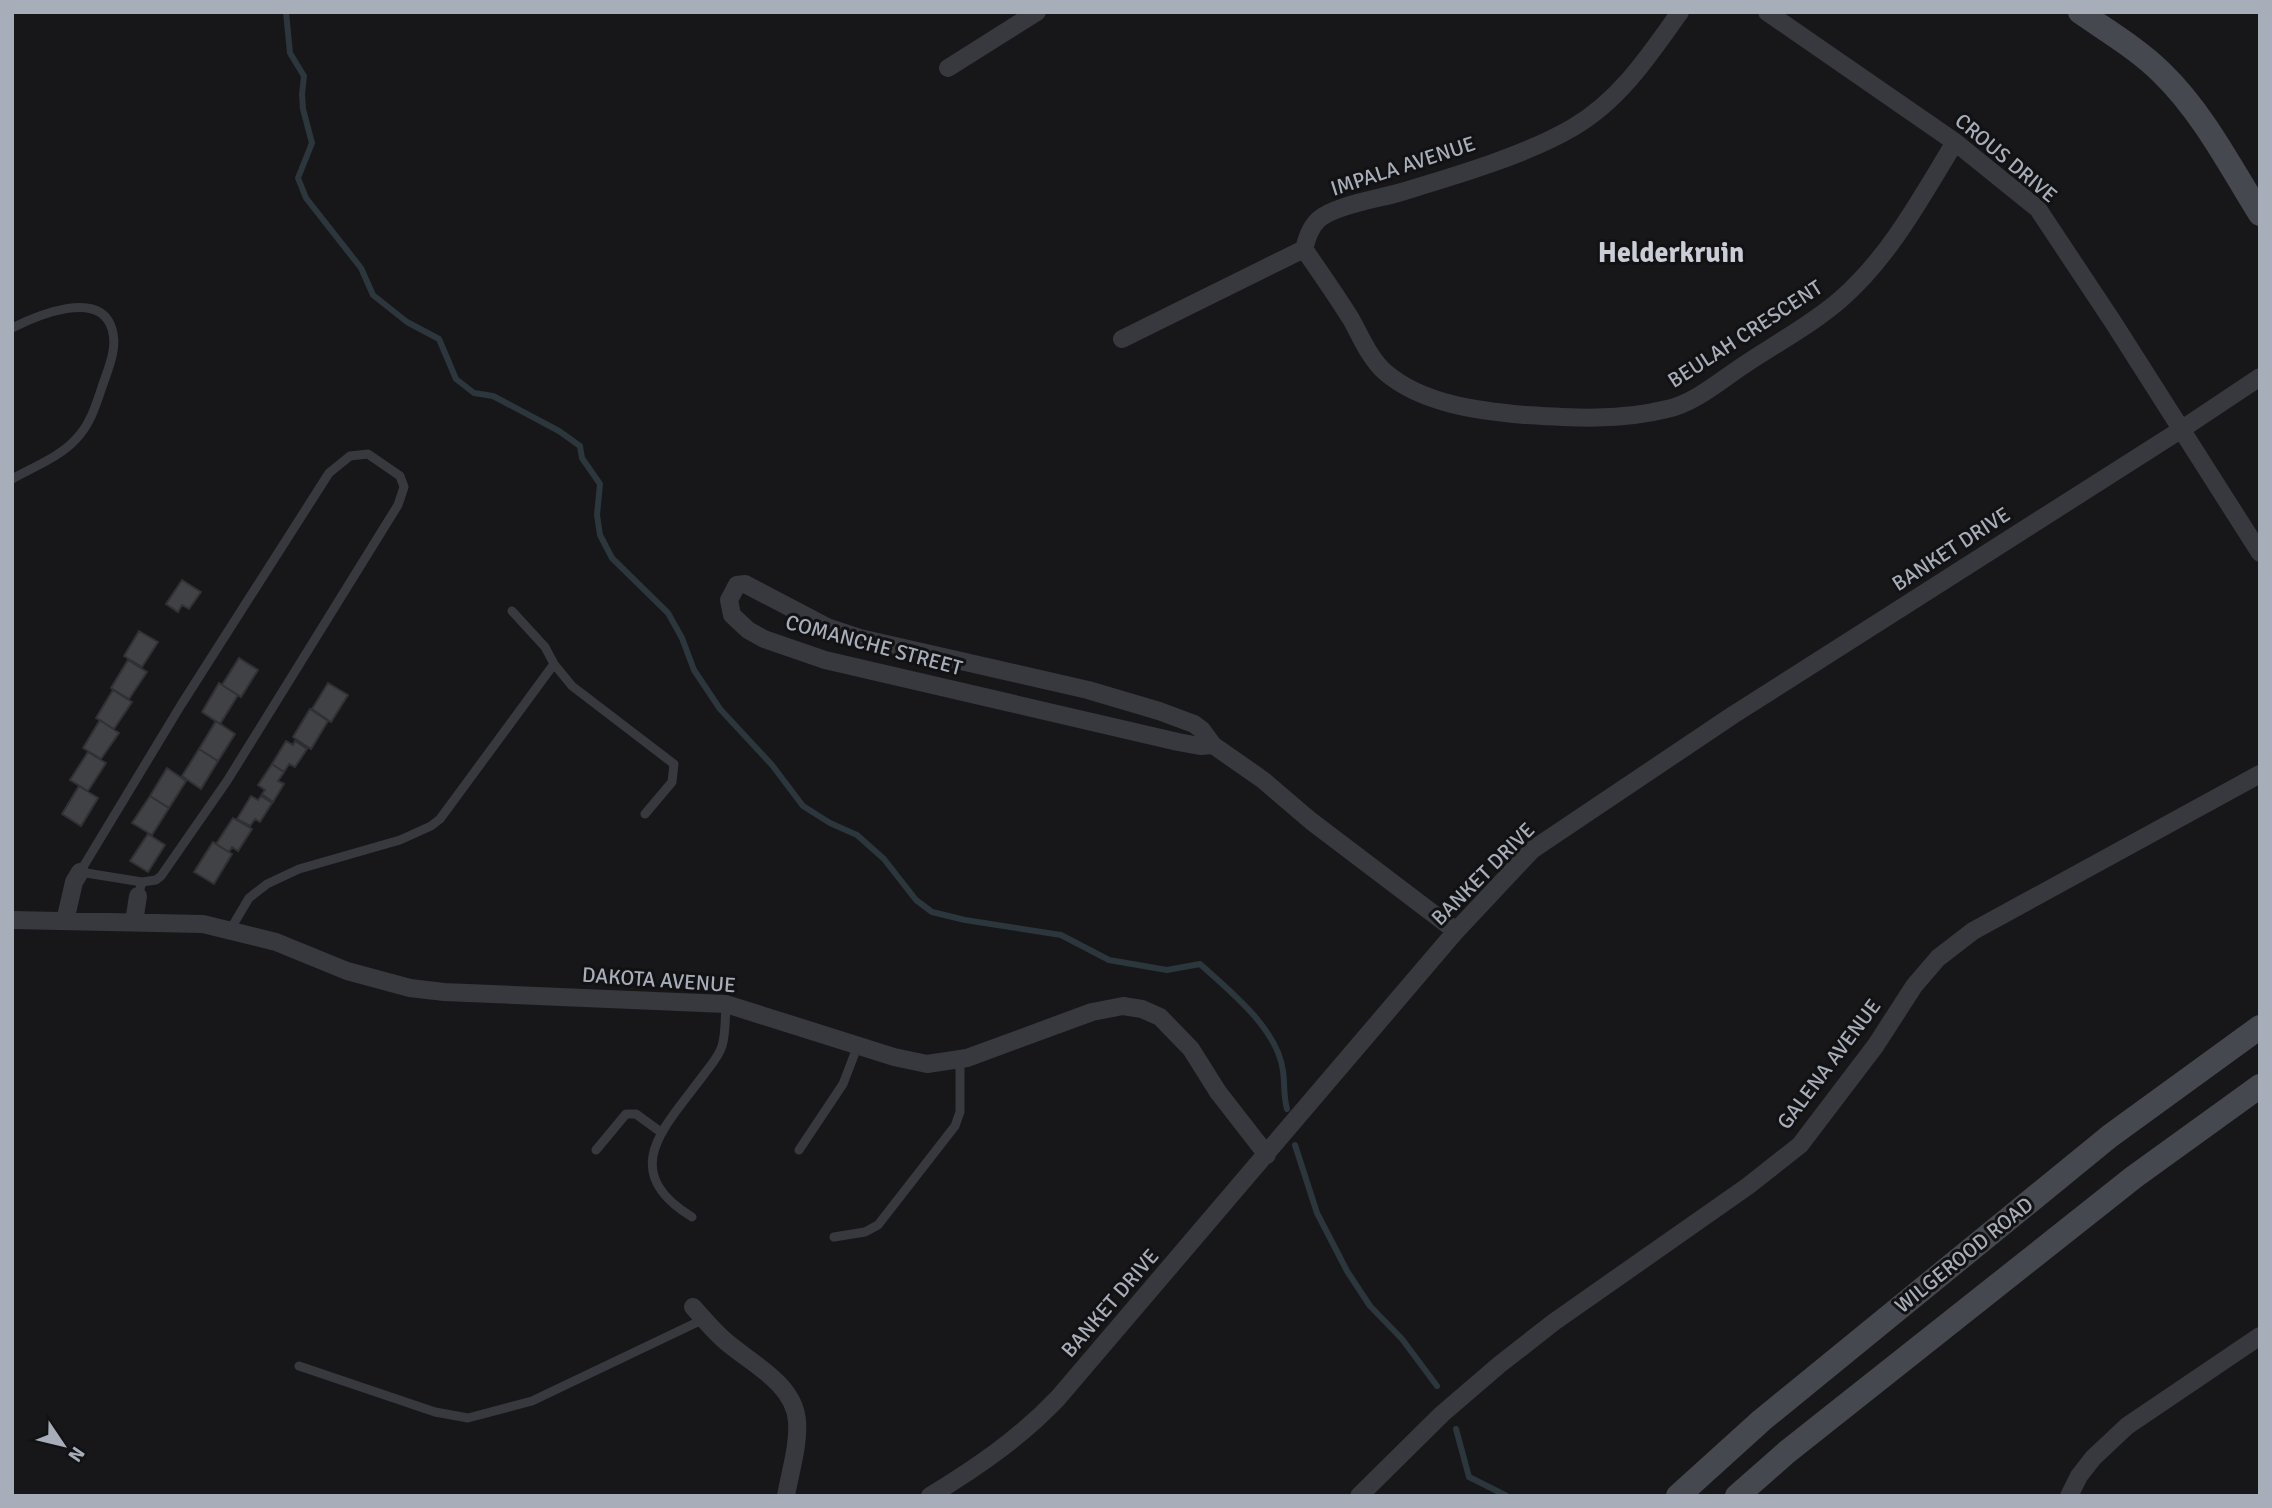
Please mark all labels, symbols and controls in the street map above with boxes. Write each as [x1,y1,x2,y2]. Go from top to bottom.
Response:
street label: CROUS DRIVE [1950,108,2062,208]
street label: IMPALA AVENUE [1327,130,1479,202]
district label: Helderkruin [1598,236,1744,270]
street label: BEULAH CRESCENT [1663,274,1828,394]
street label: BANKET DRIVE [1887,501,2015,597]
street label: COMANCHE STREET [783,609,966,681]
street label: BANKET DRIVE [1426,817,1540,931]
street label: DAKOTA AVENUE [581,962,737,998]
street label: GALENA AVENUE [1771,994,1887,1134]
street label: WILGEROOD ROAD [1890,1191,2038,1319]
street label: BANKET DRIVE [1056,1243,1164,1363]
north arrow [28,1410,98,1480]
text: N [62,1442,90,1466]

